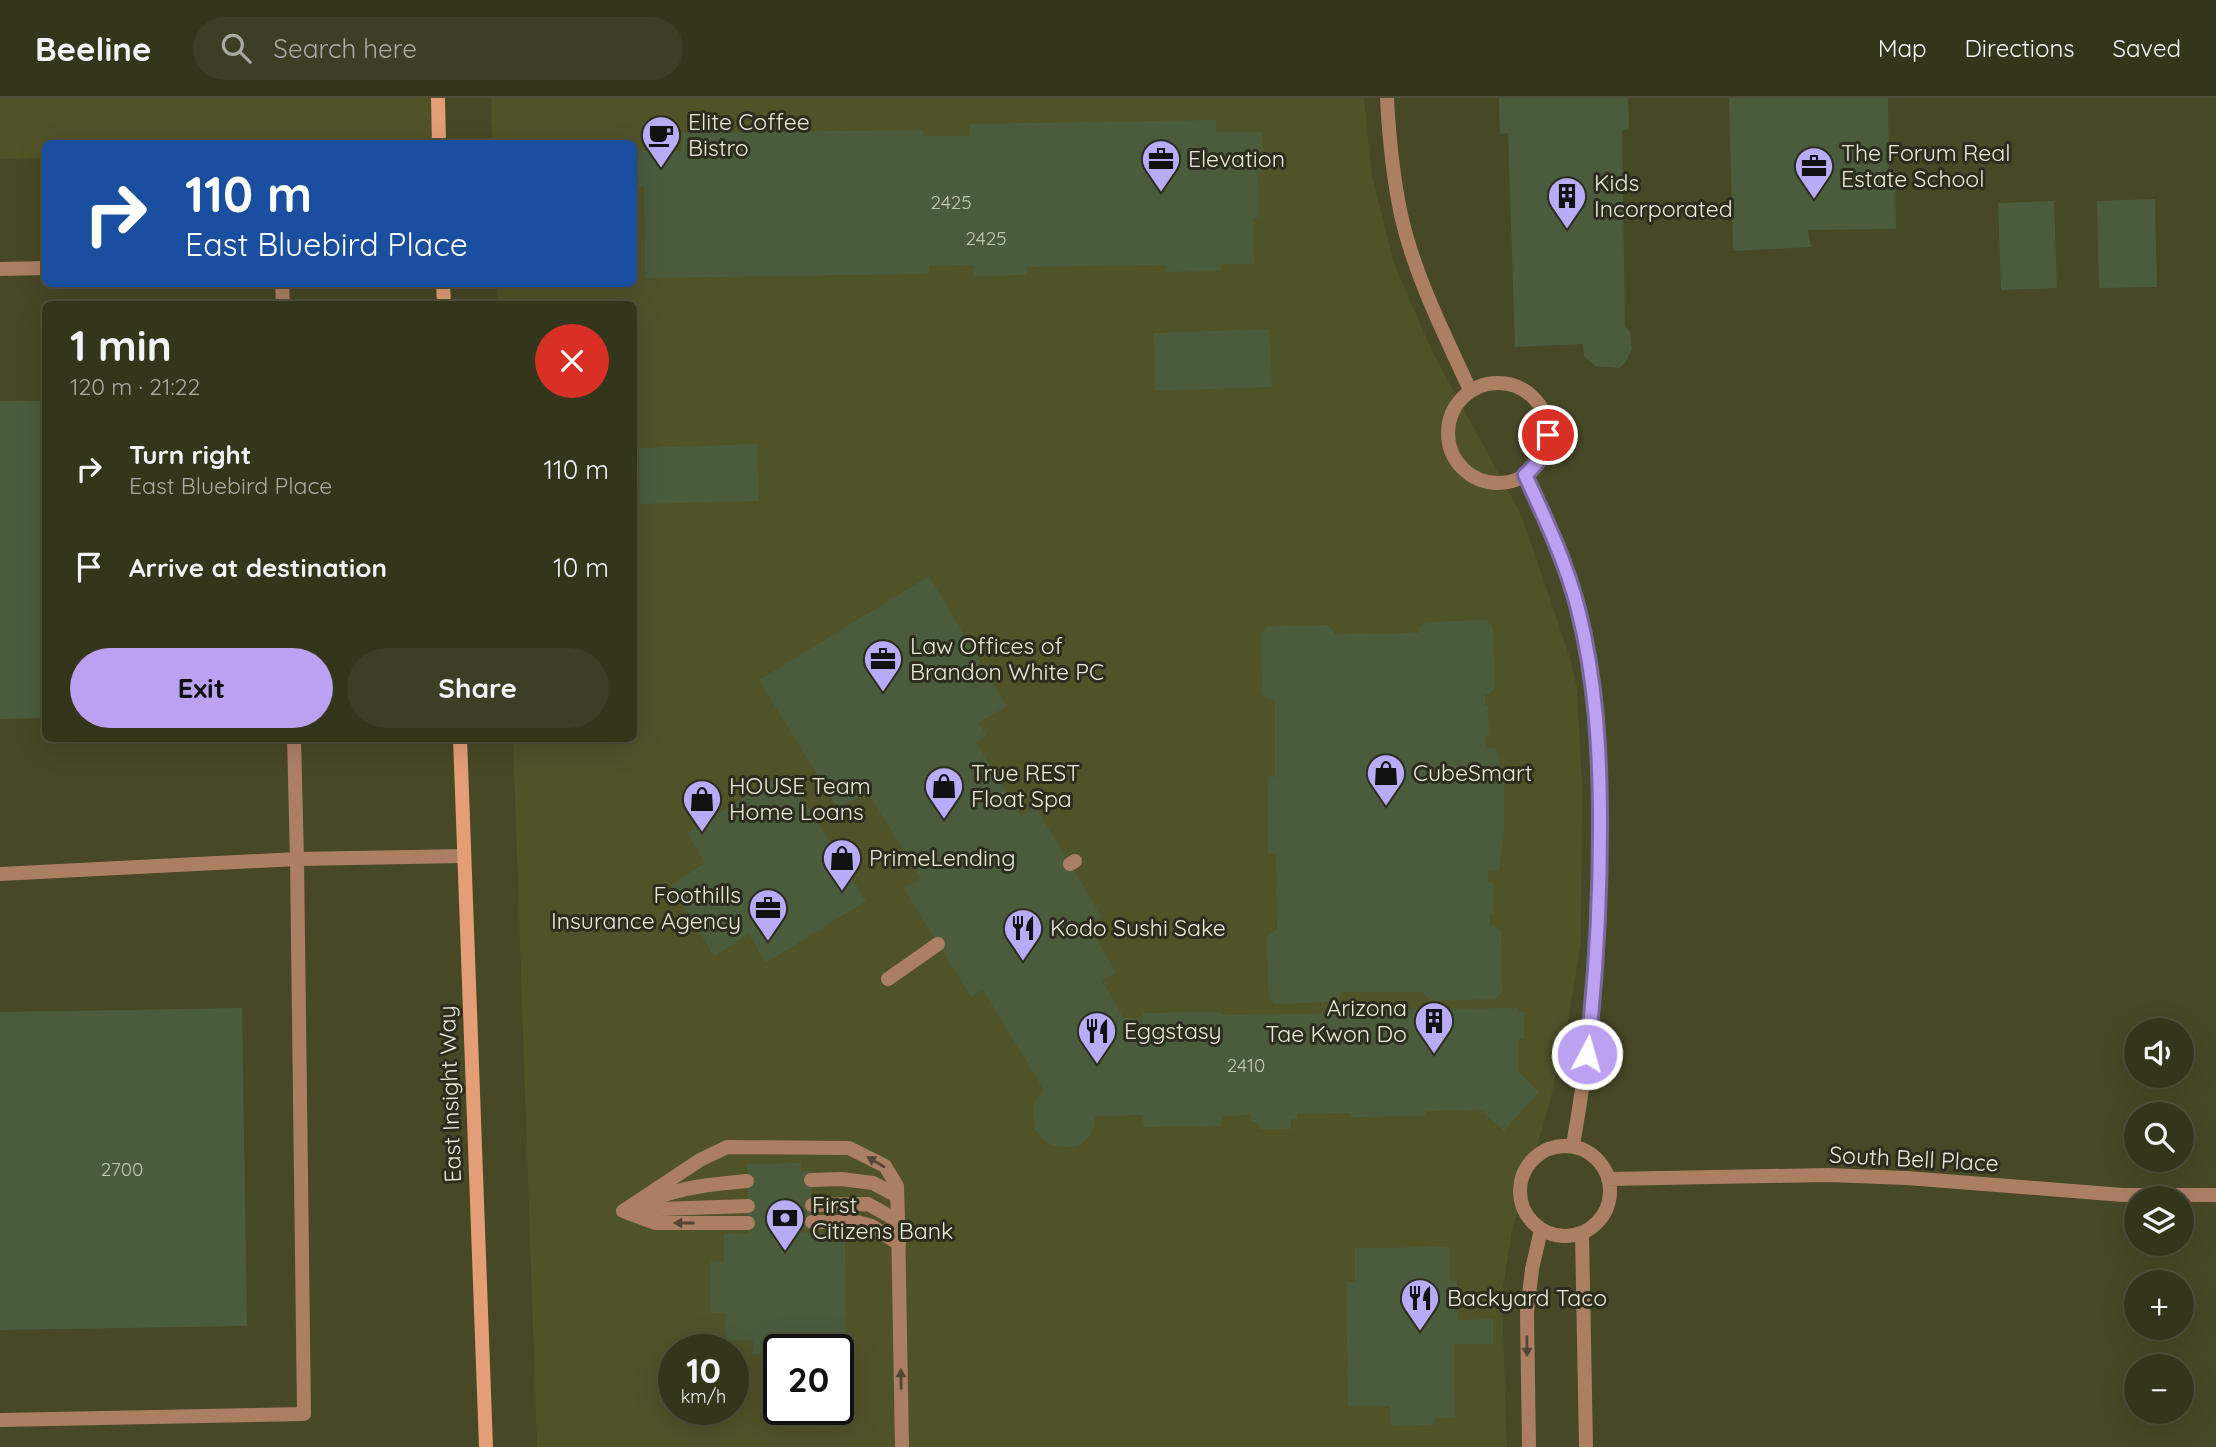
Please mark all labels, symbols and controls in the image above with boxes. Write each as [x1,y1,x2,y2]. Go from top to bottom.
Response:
search box [193,17,683,80]
text: Beeline [35,28,151,69]
icon: search [217,29,255,67]
text: Search here [273,32,417,65]
text: Map [1878,33,1927,63]
text: Directions [1965,33,2075,63]
text: Saved [2113,33,2181,63]
place label: Elite Coffee Bistro [688,107,810,162]
cafe icon: Elite Coffee Bistro [640,114,682,169]
office icon: Elevation [1140,138,1182,193]
place label: The Forum Real Estate School [1841,138,2011,193]
place label: Elevation [1188,144,1285,173]
office icon: The Forum Real Estate School [1793,145,1835,200]
text: 110 m [185,163,312,224]
icon: right [70,168,161,259]
place label: Kids Incorporated [1594,168,1733,223]
building icon: Kids Incorporated [1546,175,1588,230]
house number: 2425 [930,190,972,214]
text: East Bluebird Place [185,224,468,264]
house number: 2425 [965,226,1007,250]
text: 1 min [70,319,172,372]
button: close [535,324,609,398]
text: 120 m · 21:22 [70,372,200,401]
pin [1518,405,1578,465]
icon: arrive [1529,416,1567,454]
text: Turn right [129,438,251,471]
icon: right [70,450,108,488]
text: 110 m [543,453,609,486]
text: East Bluebird Place [129,471,332,500]
icon: arrive [70,548,108,586]
text: Arrive at destination [129,551,387,584]
text: 10 m [553,551,609,584]
place label: Law Offices of Brandon White PC [910,631,1104,686]
office icon: Law Offices of Brandon White PC [862,638,904,693]
button: Exit [70,648,333,728]
button: Share [347,648,609,728]
shop icon: CubeSmart [1365,752,1407,807]
place label: True REST Float Spa [971,758,1080,813]
place label: CubeSmart [1413,758,1533,787]
shop icon: True REST Float Spa [923,765,965,820]
place label: HOUSE Team Home Loans [729,771,871,826]
shop icon: HOUSE Team Home Loans [681,778,723,833]
shop icon: PrimeLending [821,837,863,892]
place label: PrimeLending [869,843,1016,872]
place label: Foothills Insurance Agency [551,880,741,935]
office icon: Foothills Insurance Agency [747,887,789,942]
restaurant icon: Kodo Sushi Sake [1002,907,1044,962]
place label: Kodo Sushi Sake [1050,913,1226,942]
place label: Arizona Tae Kwon Do [1266,993,1407,1048]
building icon: Arizona Tae Kwon Do [1413,1000,1455,1055]
street label: East Insight Way [432,1005,467,1183]
restaurant icon: Eggstasy [1076,1010,1118,1065]
place label: Eggstasy [1124,1016,1222,1045]
position arrow [1550,1017,1624,1091]
map controls [2124,1018,2194,1424]
button: sound [2124,1018,2194,1088]
house number: 2410 [1227,1053,1265,1077]
button: search [2124,1102,2194,1172]
street label: South Bell Place [1829,1140,2000,1177]
one-way arrow [866,1156,885,1169]
house number: 2700 [101,1157,143,1181]
button: layers [2124,1186,2194,1256]
place label: First Citizens Bank [812,1190,953,1245]
bank icon: First Citizens Bank [764,1197,806,1252]
one-way arrow [673,1217,695,1229]
button: + [2124,1270,2194,1340]
restaurant icon: Backyard Taco [1399,1277,1441,1332]
place label: Backyard Taco [1447,1283,1607,1312]
speed limit sign: 20 [763,1334,854,1425]
one-way arrow [1521,1335,1533,1357]
text: 10 [686,1348,721,1392]
button: − [2124,1354,2194,1424]
one-way arrow [895,1368,907,1390]
text: km/h [681,1385,726,1408]

